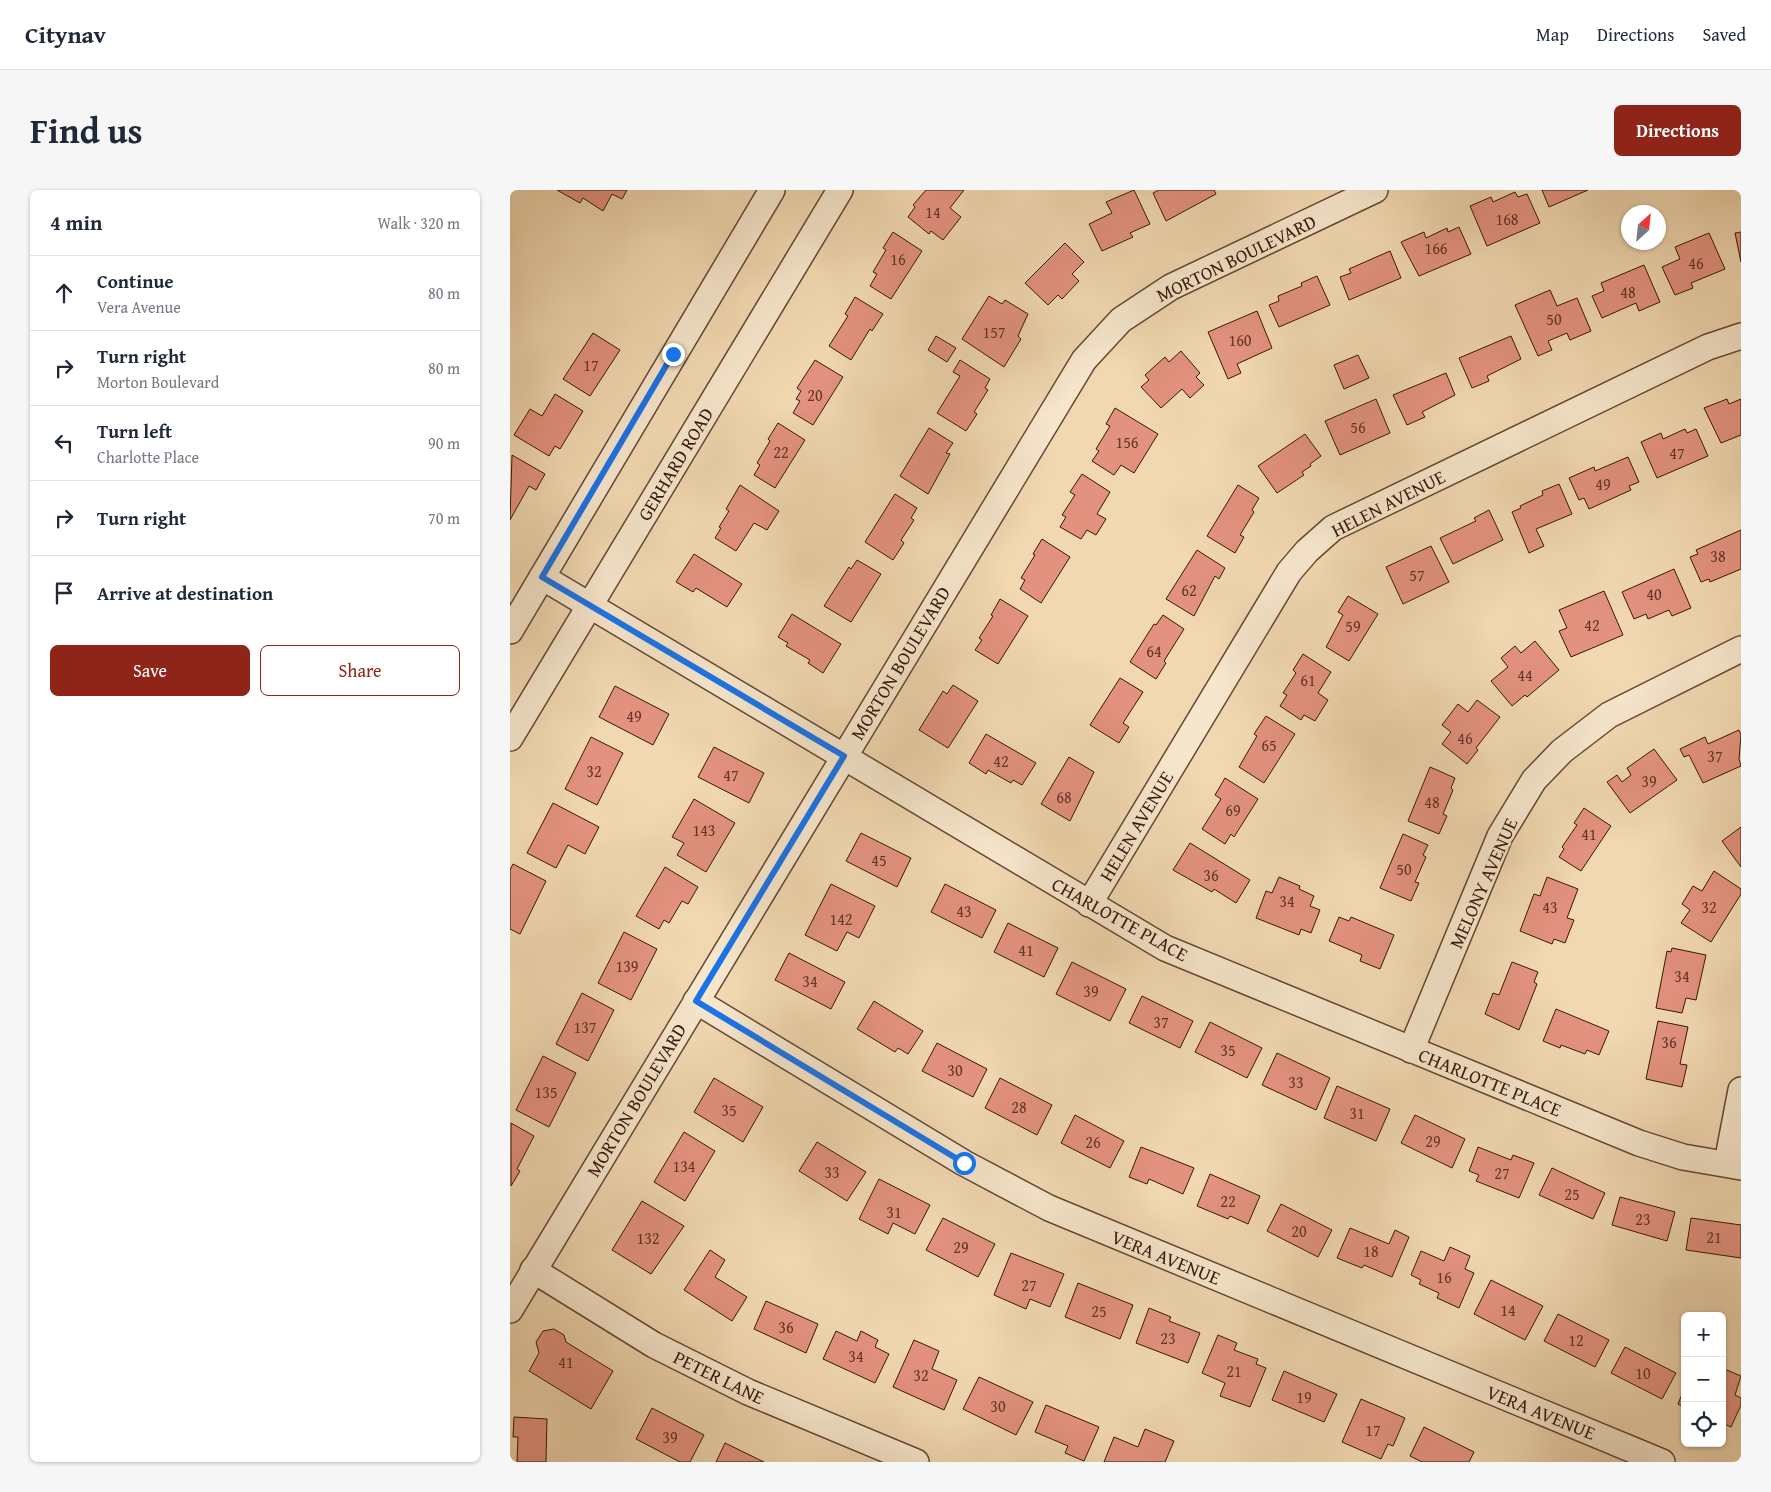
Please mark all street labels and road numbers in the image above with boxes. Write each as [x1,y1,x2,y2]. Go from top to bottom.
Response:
street label: MORTON BOULEVARD [1151,207,1321,309]
street label: GERHARD ROAD [630,402,720,526]
street label: HELEN AVENUE [1326,462,1450,544]
street label: MORTON BOULEVARD [843,581,957,745]
street label: HELEN AVENUE [1092,765,1180,887]
street label: MELONY AVENUE [1442,813,1525,953]
street label: CHARLOTTE PLACE [1047,870,1194,968]
street label: MORTON BOULEVARD [579,1018,693,1182]
street label: CHARLOTTE PLACE [1414,1041,1566,1124]
street label: VERA AVENUE [1107,1222,1225,1292]
street label: PETER LANE [669,1343,770,1411]
street label: VERA AVENUE [1482,1377,1600,1447]

